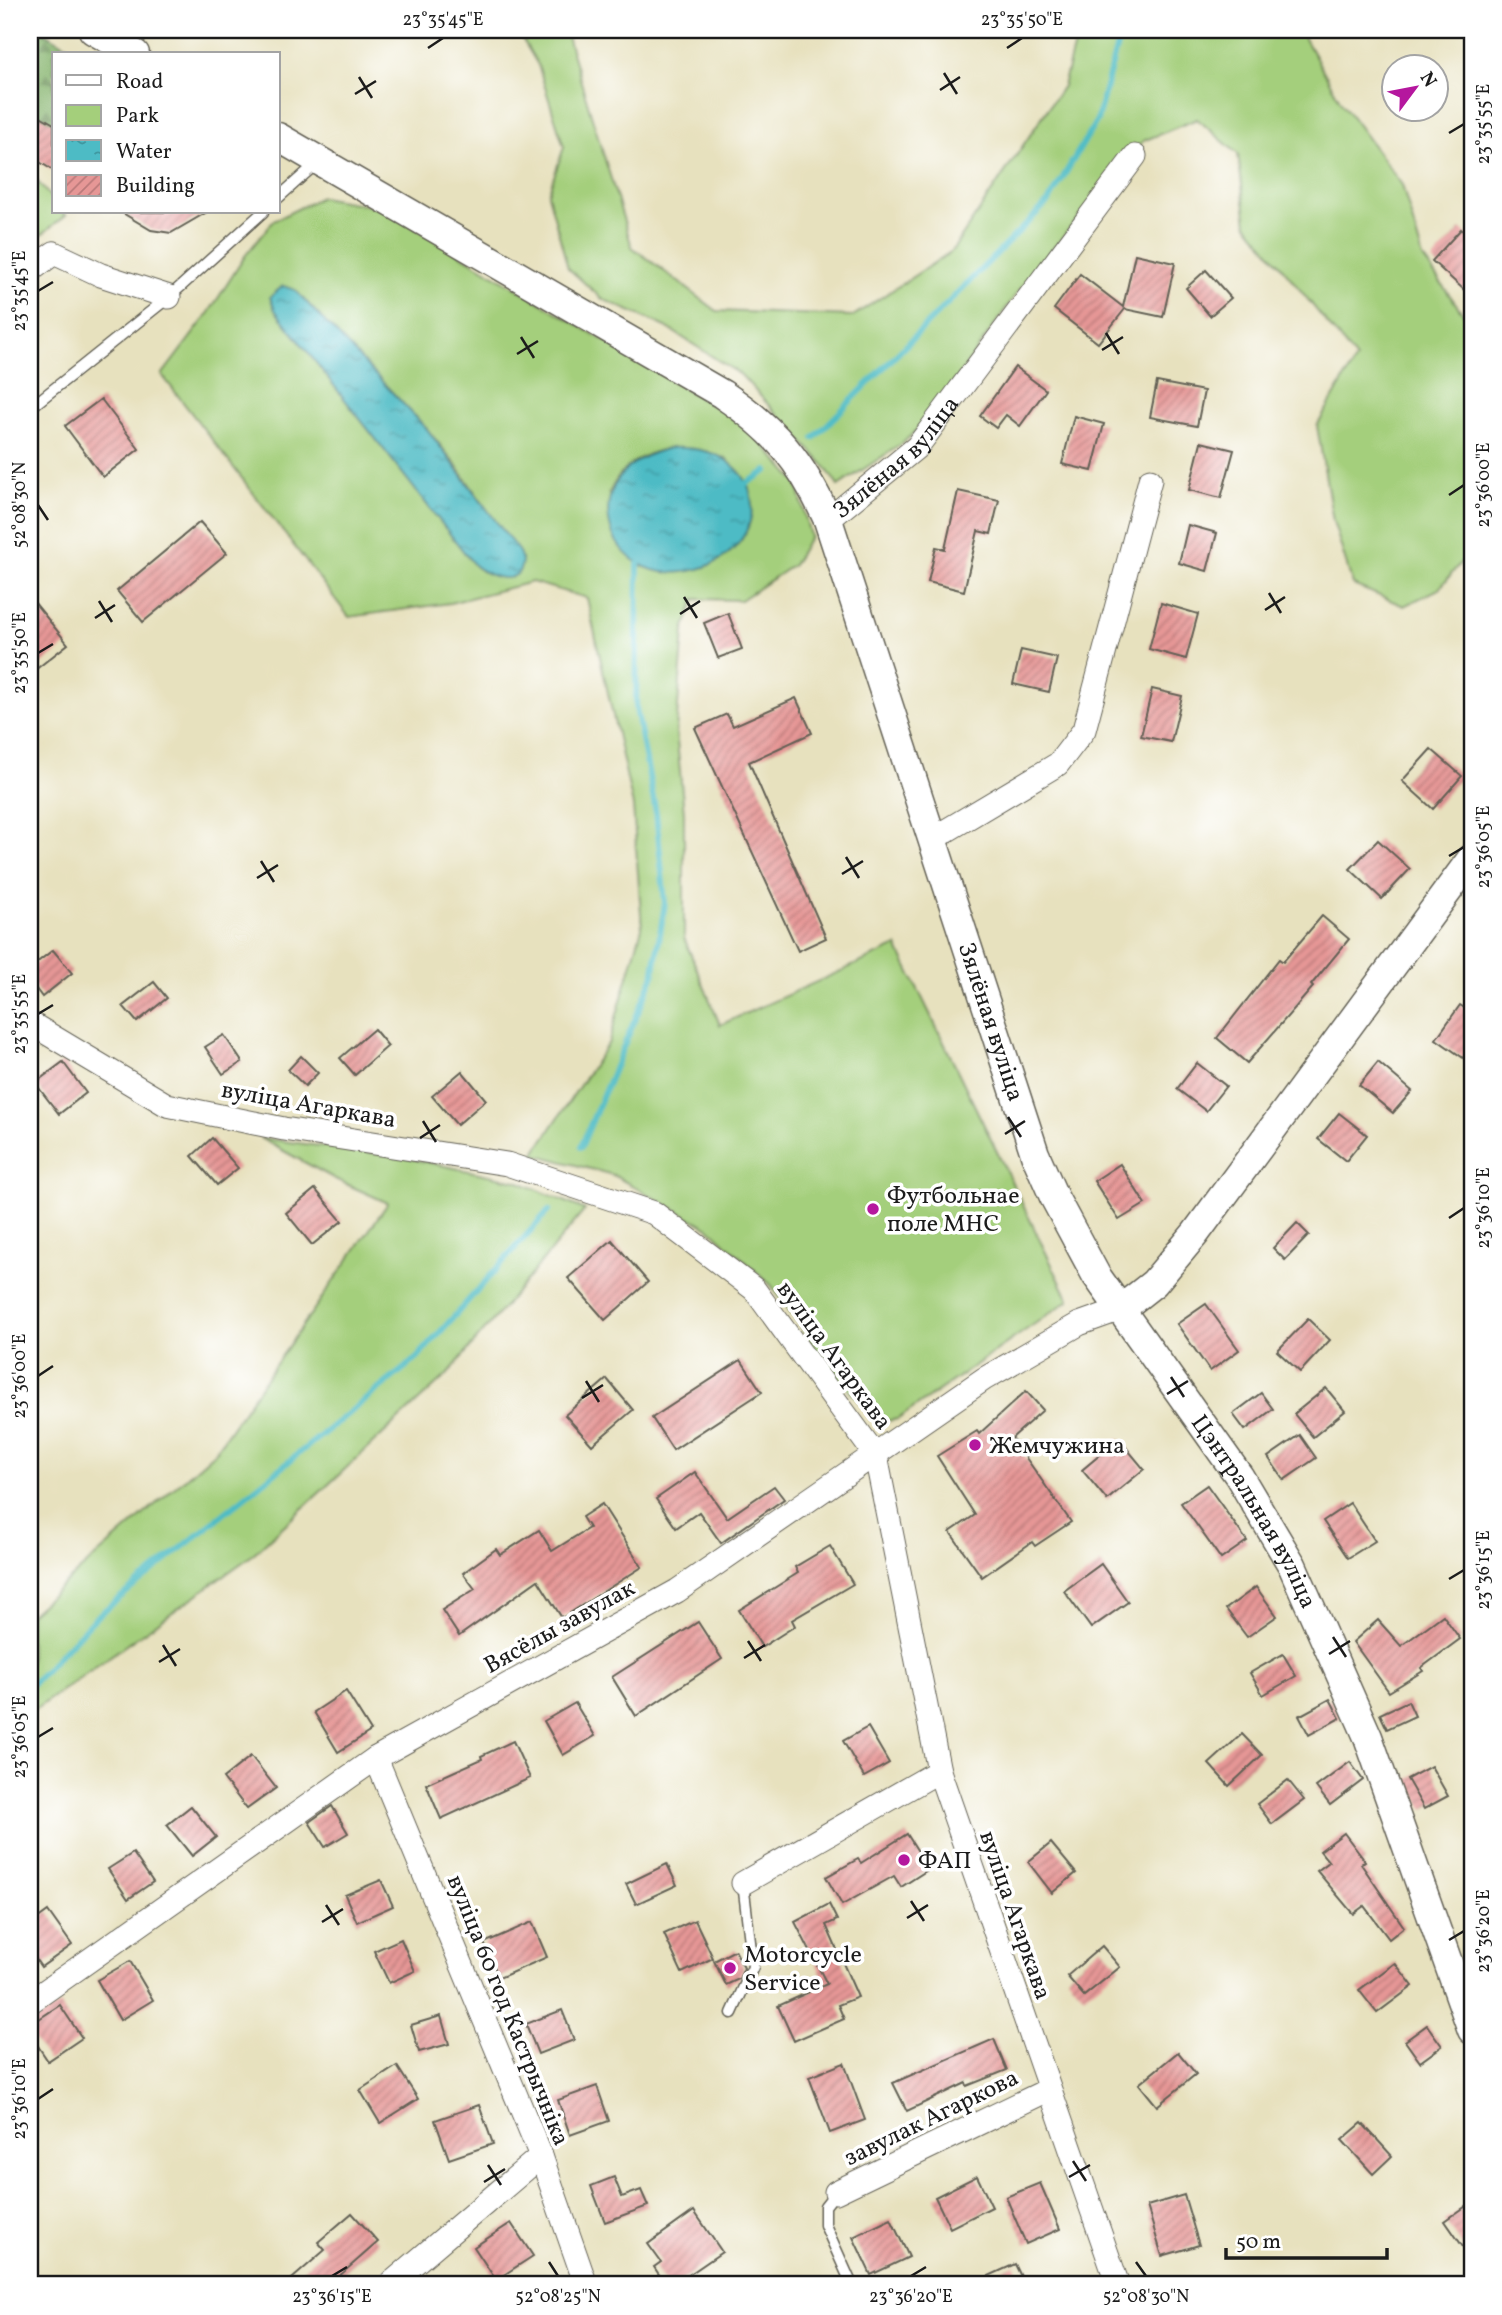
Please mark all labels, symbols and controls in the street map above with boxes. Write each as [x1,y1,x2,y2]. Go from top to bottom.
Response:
text: 23°35'45"E [403,8,484,33]
text: 23°35'50"E [981,8,1063,33]
legend [52,52,280,214]
north arrow [1380,52,1450,122]
text: N [1413,67,1443,93]
text: Road [116,68,163,97]
text: 23°35'55"E [1472,83,1497,164]
text: Park [116,102,159,131]
text: Water [116,138,172,167]
text: Building [116,172,195,201]
text: 23°35'45"E [8,250,33,331]
street label: Зялёная вуліца [826,390,968,528]
text: 23°36'00"E [1472,442,1497,528]
text: 52°08'30"N [8,462,33,548]
text: 23°35'50"E [8,612,33,694]
text: 23°36'05"E [1472,805,1497,888]
street label: Зялёная вуліца [948,938,1032,1106]
text: 23°35'55"E [8,973,33,1054]
street label: вуліца Агаркава [219,1074,399,1138]
text: 23°36'10"E [1472,1167,1497,1249]
place label: Футбольнае поле МНС [887,1180,1020,1242]
marker: Футбольнае поле МНС [865,1201,881,1217]
street label: вуліца Агаркава [768,1275,899,1438]
text: 23°36'00"E [8,1333,33,1419]
street label: Цэнтральная вуліца [1182,1408,1324,1614]
place label: Жемчужина [989,1430,1125,1464]
marker: Жемчужина [967,1437,983,1453]
text: 23°36'15"E [1472,1530,1497,1610]
street label: Вясёлы завулак [478,1572,642,1683]
text: 23°36'05"E [8,1695,33,1778]
street label: вуліца Агаркава [969,1827,1059,2005]
place label: ФАП [918,1845,972,1879]
marker: ФАП [896,1852,912,1868]
street label: вуліца 60 год Кастрычніка [437,1870,577,2151]
text: 23°36'20"E [1472,1889,1497,1973]
place label: Motorcycle Service [744,1939,862,2001]
marker: Motorcycle Service [722,1960,738,1976]
text: 23°36'10"E [8,2058,33,2140]
street label: завулак Агаркова [839,2062,1025,2176]
scale bar [1226,2217,1386,2261]
text: 50 m [1236,2228,1281,2257]
text: 23°36'15"E [292,2285,372,2310]
text: 52°08'25"N [515,2285,601,2310]
text: 23°36'20"E [869,2285,953,2310]
text: 52°08'30"N [1103,2285,1189,2310]

